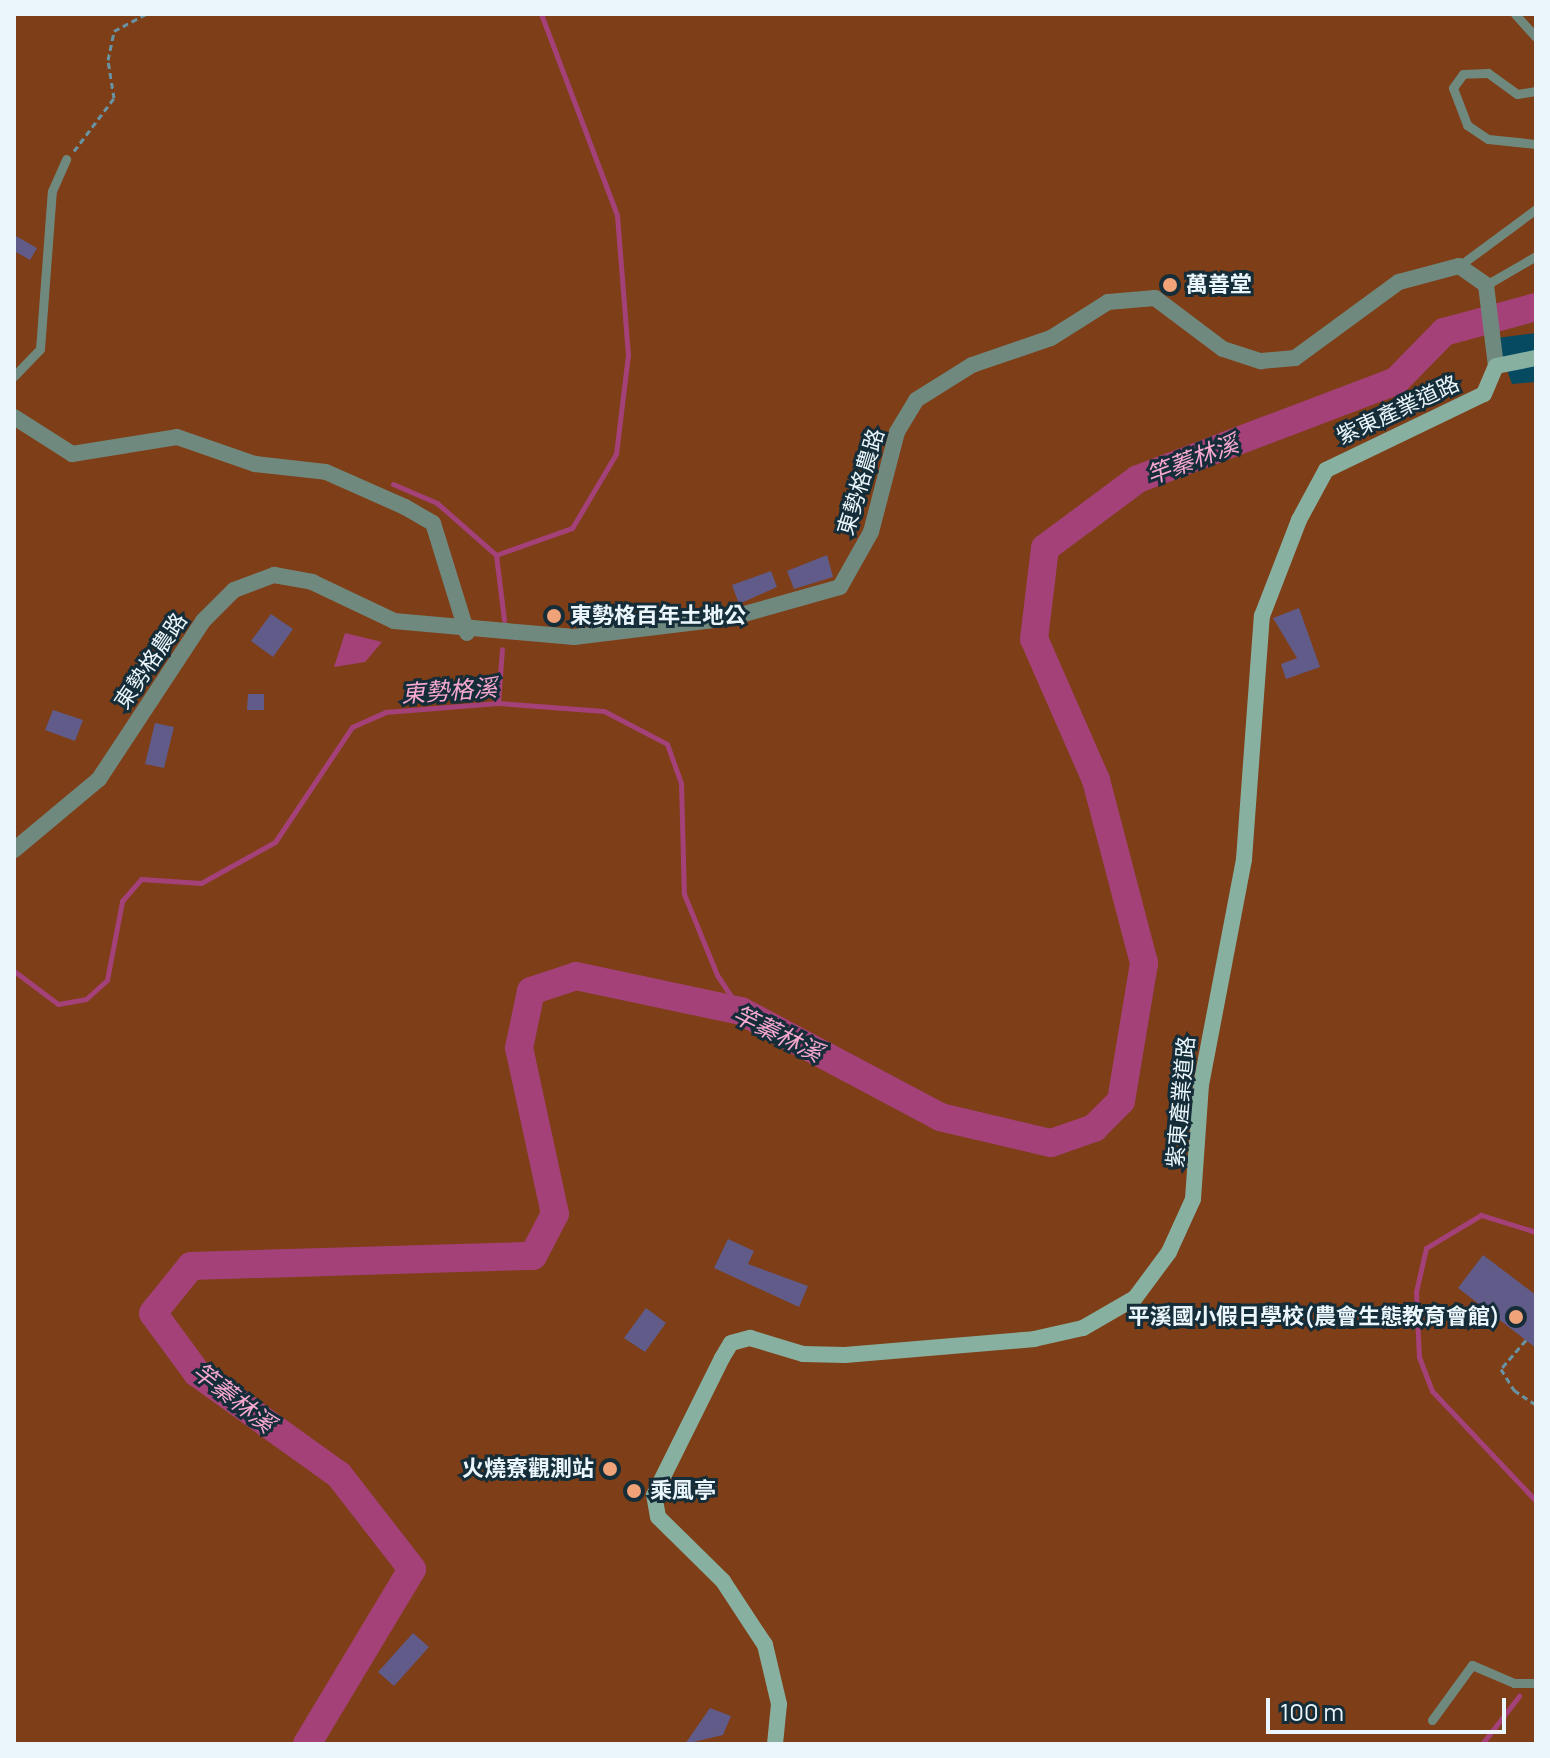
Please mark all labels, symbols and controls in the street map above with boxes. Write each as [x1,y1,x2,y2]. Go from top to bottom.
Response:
place label: 萬善堂 [1186,272,1252,298]
marker: 萬善堂 [1161,276,1179,294]
street label: 紫東產業道路 [1333,370,1463,450]
street label: 東勢格農路 [832,426,890,538]
water label: 竿蓁林溪 [1142,428,1242,490]
place label: 東勢格百年土地公 [570,603,746,629]
marker: 東勢格百年土地公 [545,607,563,625]
street label: 東勢格農路 [109,608,193,714]
water label: 東勢格溪 [400,672,498,708]
water label: 竿蓁林溪 [729,999,827,1067]
street label: 紫東產業道路 [1162,1035,1200,1169]
place label: 平溪國小假日學校(農會生態教育會館) [1128,1304,1500,1330]
marker: 平溪國小假日學校(農會生態教育會館) [1507,1308,1525,1326]
water label: 竿蓁林溪 [187,1356,281,1438]
place label: 火燒寮觀測站 [462,1456,594,1482]
marker: 火燒寮觀測站 [601,1460,619,1478]
place label: 乘風亭 [650,1478,716,1504]
marker: 乘風亭 [625,1482,643,1500]
scale bar [1270,1682,1510,1732]
text: 100 m [1280,1695,1344,1728]

